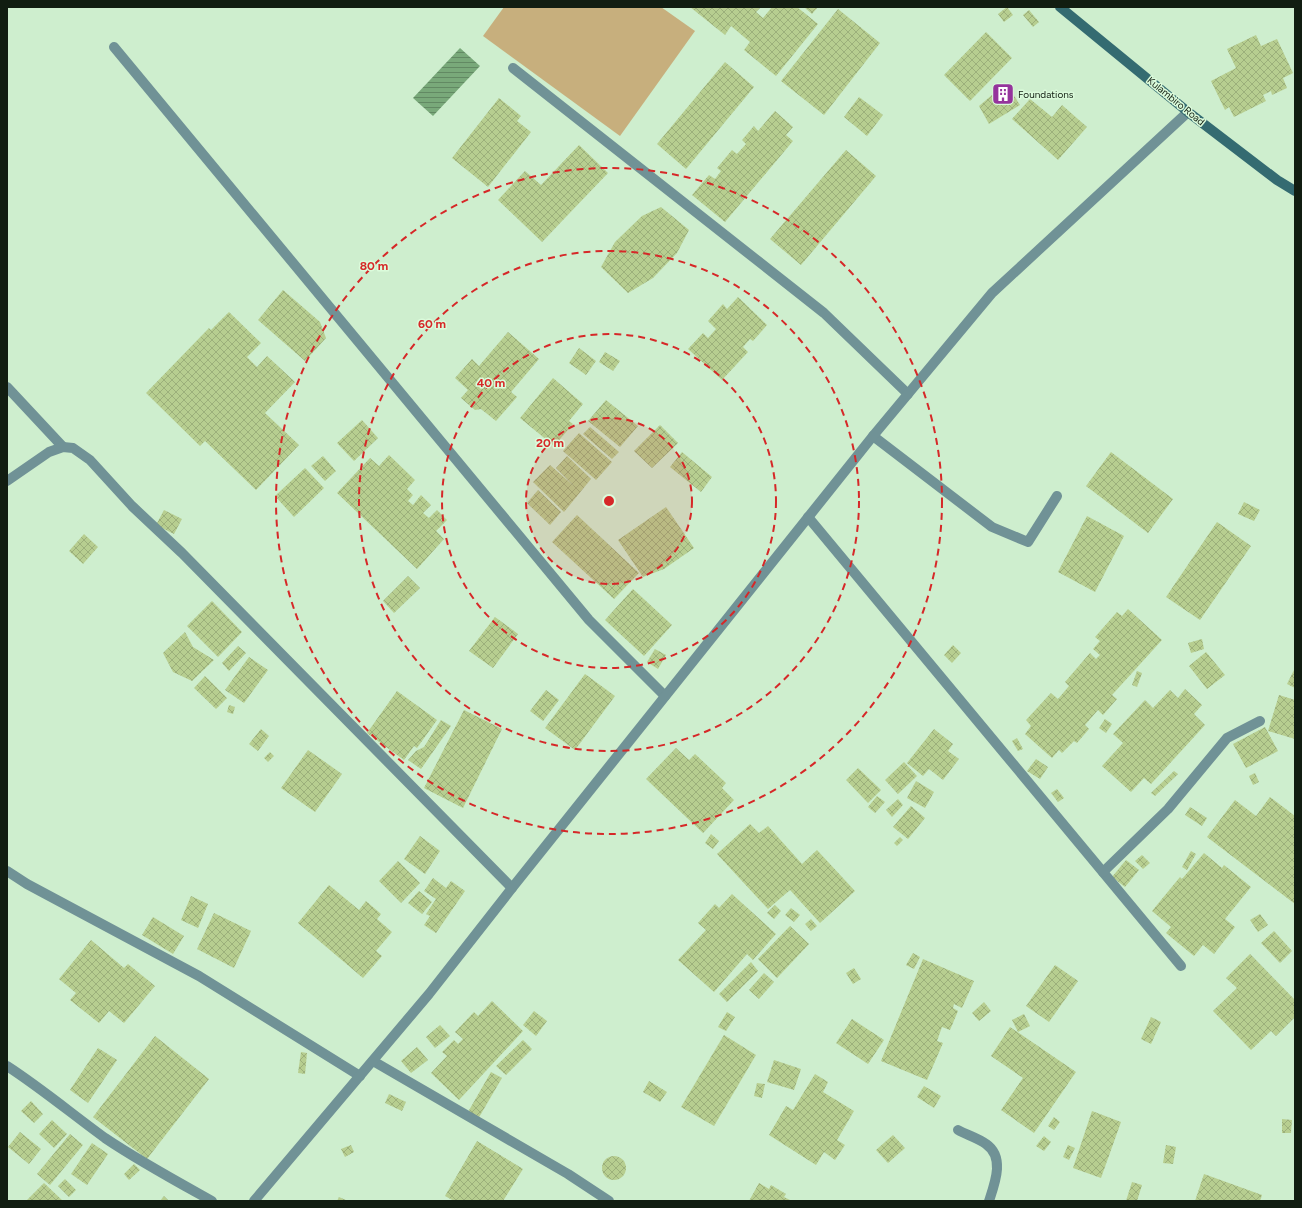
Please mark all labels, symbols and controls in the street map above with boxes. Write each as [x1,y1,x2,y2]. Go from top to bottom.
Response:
street label: Kulambiro Road [1145,74,1208,128]
building icon: Foundations [990,81,1016,107]
place label: Foundations [1018,88,1074,101]
text: 80 m [360,259,388,273]
text: 60 m [418,317,446,331]
text: 40 m [477,376,505,390]
text: 20 m [536,436,564,450]
centre of rings [602,494,616,508]

